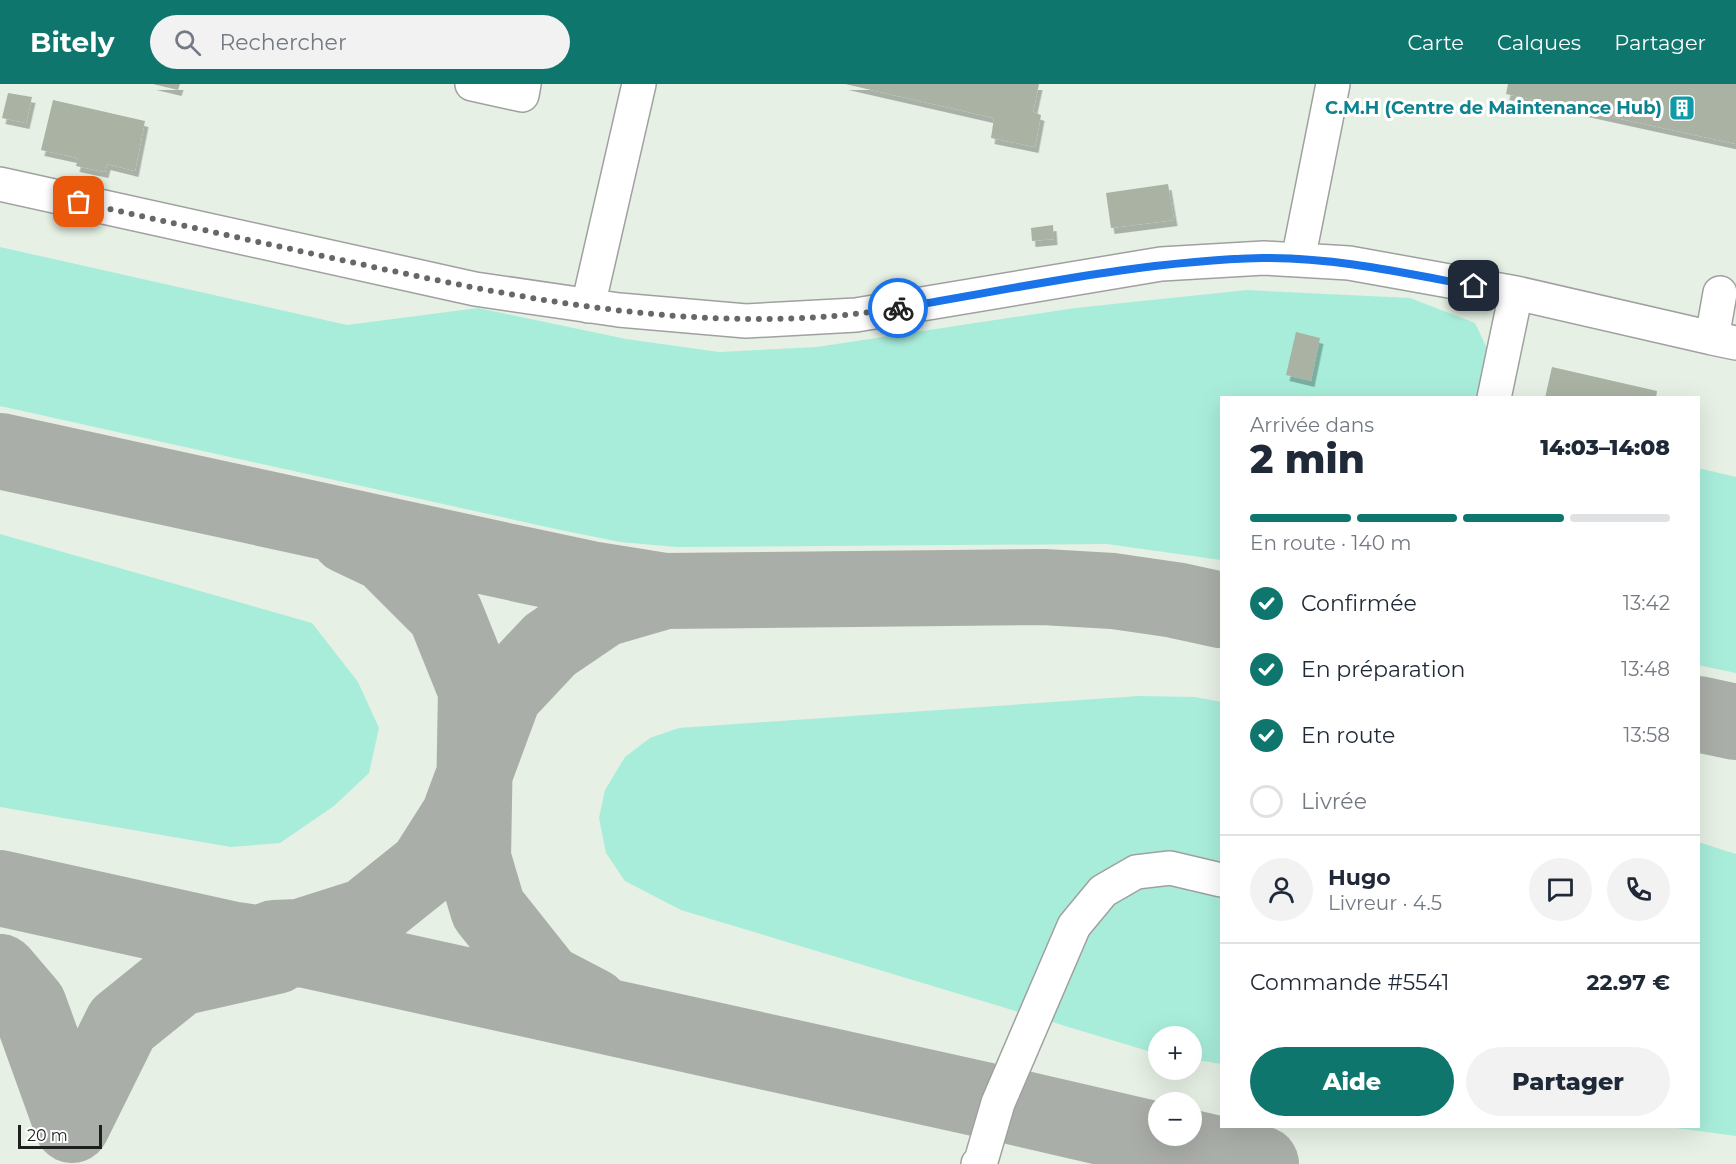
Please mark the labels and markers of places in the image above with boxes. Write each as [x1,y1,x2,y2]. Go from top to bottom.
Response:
building icon: C.M.H (Centre de Maintenance Hub) [1667,93,1697,123]
place label: C.M.H (Centre de Maintenance Hub) [1325,97,1662,119]
pin [53,176,104,227]
pin [1448,260,1499,311]

